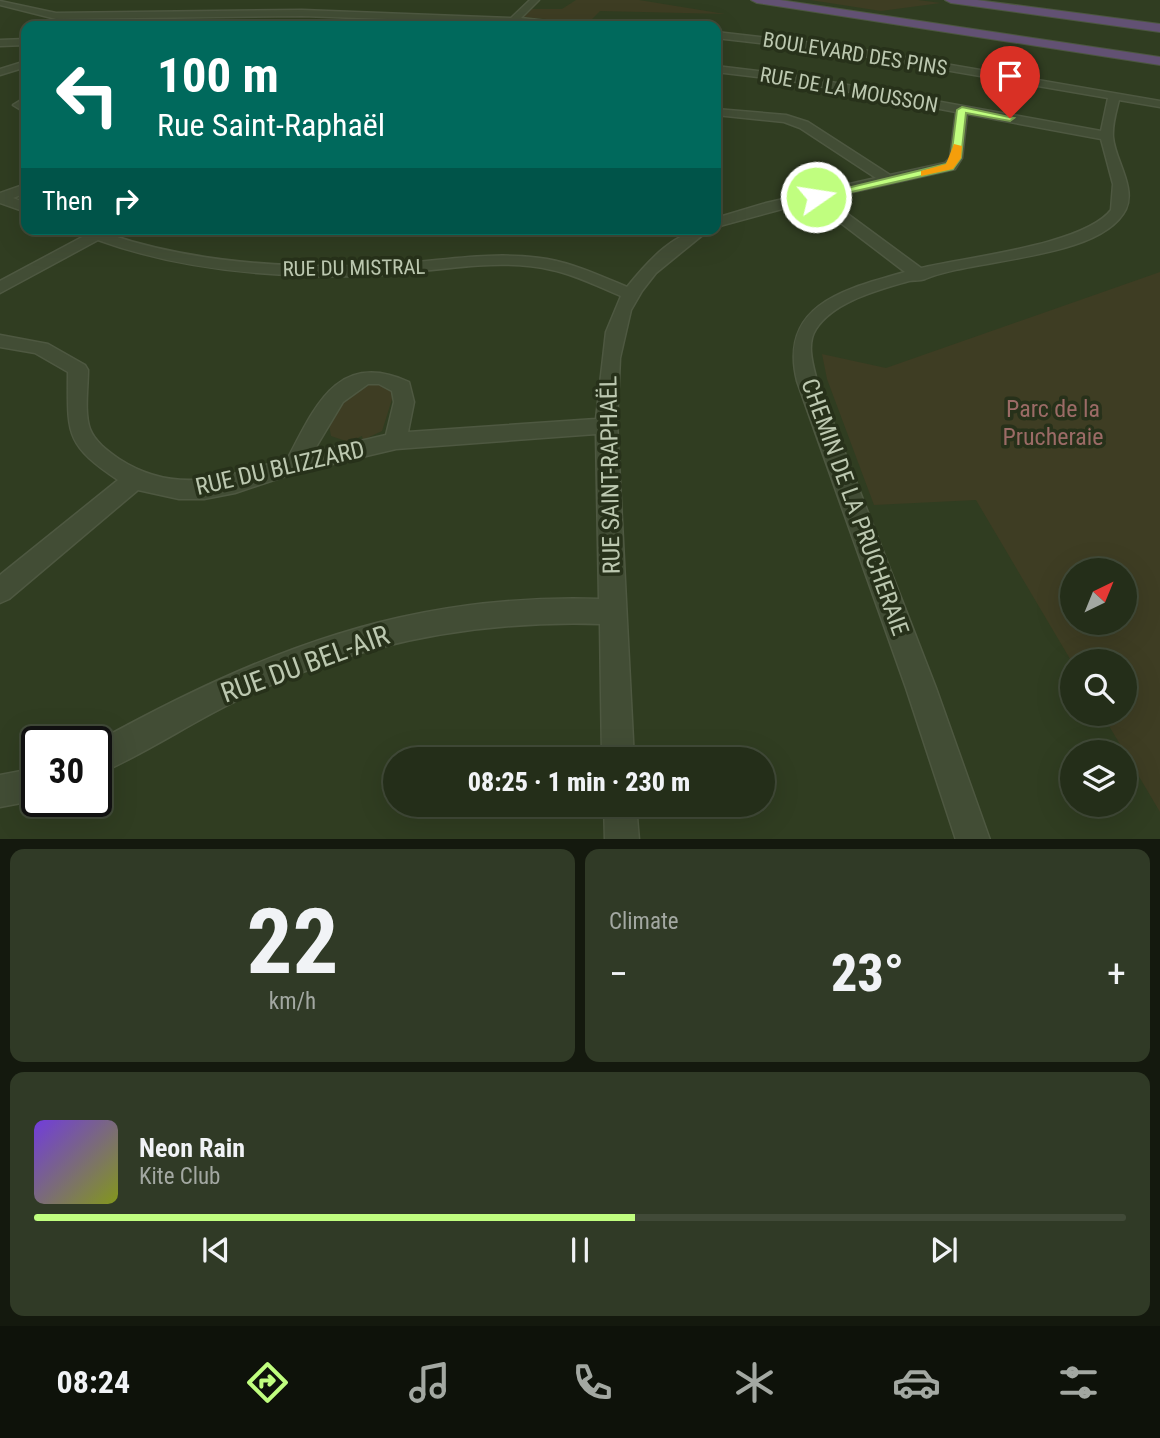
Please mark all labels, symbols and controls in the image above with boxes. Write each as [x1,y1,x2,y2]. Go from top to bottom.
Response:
street label: BOULEVARD DES PINS [761,28,949,80]
pin [980,46,1040,118]
text: 100 m [157,47,279,104]
icon: left [42,49,133,140]
icon: arrive [991,57,1029,95]
street label: RUE DE LA MOUSSON [758,63,940,117]
text: Rue Saint-Raphaël [157,106,385,144]
position arrow [779,160,853,234]
icon: right [107,182,145,220]
text: Then [42,186,93,216]
street label: RUE DU MISTRAL [282,255,426,281]
street label: CHEMIN DE LA PRUCHERAIE [795,375,915,639]
street label: RUE SAINT-RAPHAËL [594,376,626,574]
park label: Parc de la Prucheraie [1002,395,1104,451]
street label: RUE DU BLIZZARD [193,435,367,501]
north arrow [1060,558,1138,635]
map controls [1060,558,1137,817]
street label: RUE DU BEL-AIR [216,618,394,710]
button: search [1060,649,1137,726]
speed limit sign: 30 [21,726,112,817]
button: layers [1060,740,1137,817]
text: 08:25 · 1 min · 230 m [468,767,690,797]
text: 22 [247,889,338,995]
text: Climate [609,908,679,935]
text: 23° [831,943,904,1004]
text: − [609,952,628,996]
text: + [1107,952,1126,996]
text: km/h [269,988,316,1015]
text: Neon Rain [139,1133,245,1163]
text: Kite Club [139,1163,220,1190]
icon: previous [197,1231,235,1269]
icon: pause [561,1231,599,1269]
icon: next [925,1231,963,1269]
icon: directions [243,1358,292,1407]
icon: music [405,1358,454,1407]
icon: phone [568,1358,617,1407]
icon: climate [730,1358,779,1407]
icon: car [892,1358,941,1407]
icon: filters [1054,1358,1103,1407]
text: 08:24 [57,1363,130,1401]

